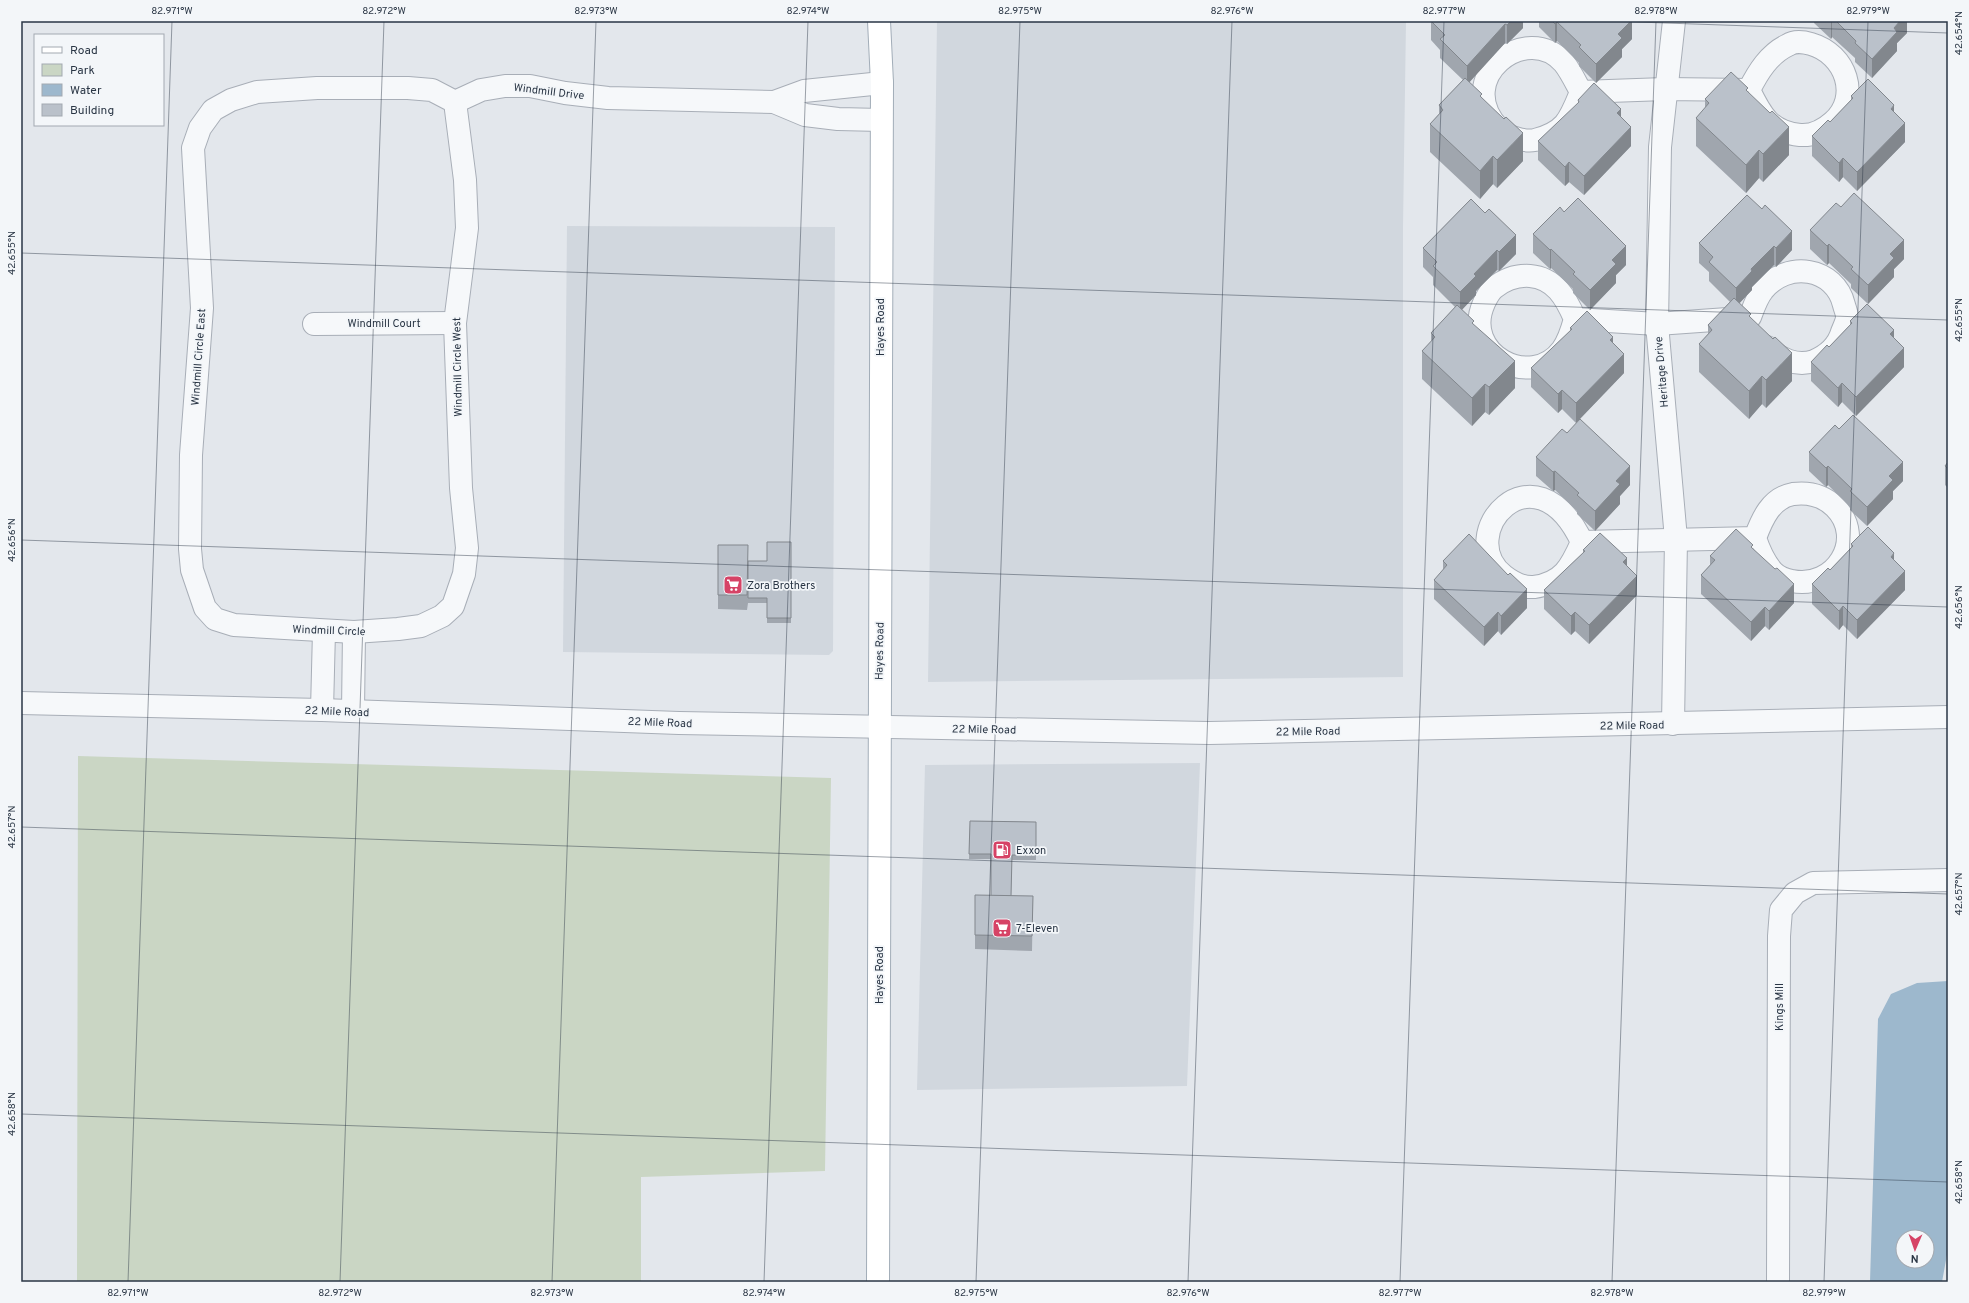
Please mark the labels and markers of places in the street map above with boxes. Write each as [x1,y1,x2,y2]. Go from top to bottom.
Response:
supermarket icon: Zora Brothers [722,574,744,596]
place label: Zora Brothers [747,579,815,593]
fuel station icon: Exxon [991,839,1013,861]
place label: Exxon [1016,844,1046,858]
supermarket icon: 7-Eleven [991,917,1013,939]
place label: 7-Eleven [1016,922,1058,936]

